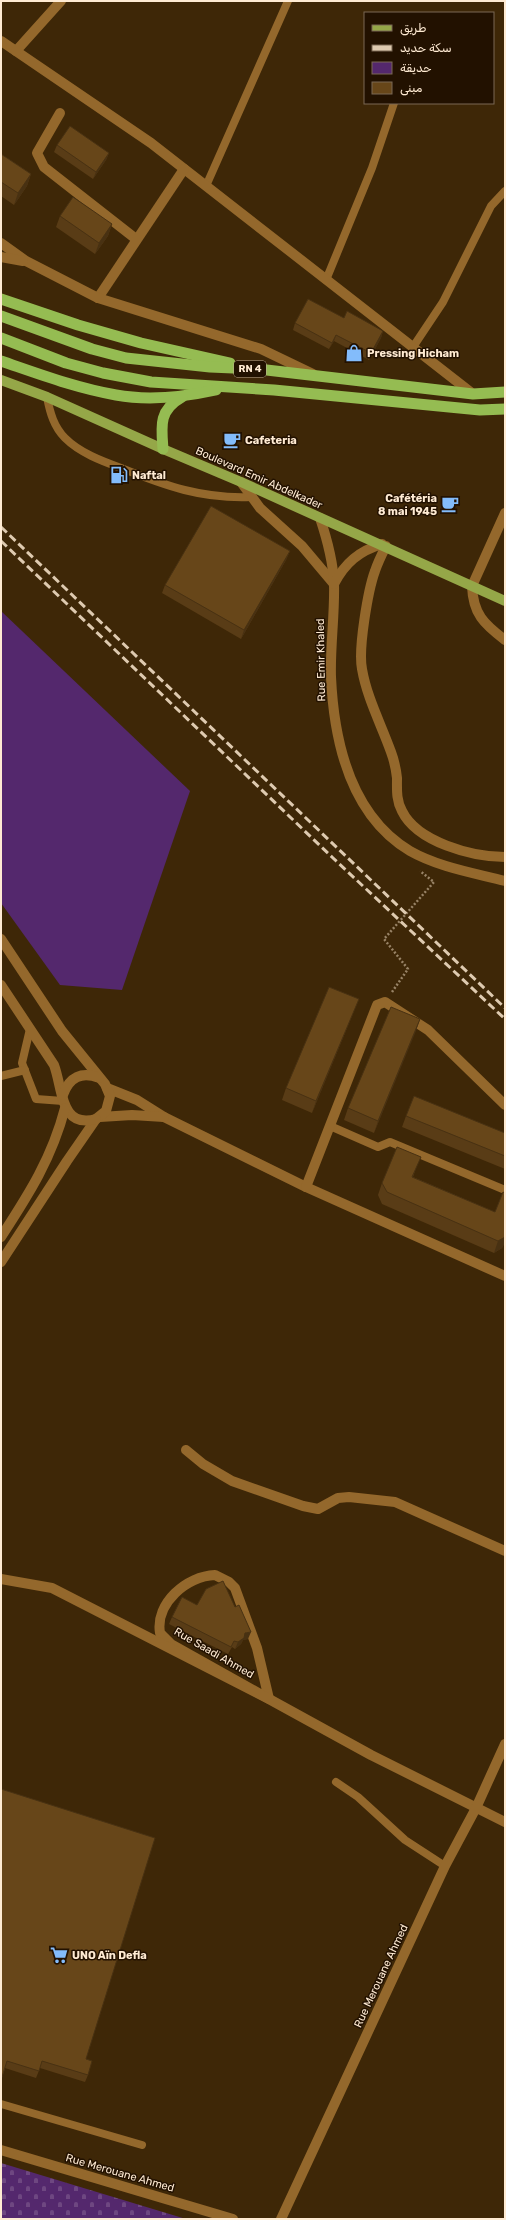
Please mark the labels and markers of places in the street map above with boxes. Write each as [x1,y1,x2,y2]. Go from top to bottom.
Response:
shop icon: Pressing Hicham [344,343,364,363]
place label: Pressing Hicham [367,347,459,360]
cafe icon: Cafeteria [222,430,242,450]
place label: Cafeteria [245,434,297,447]
fuel station icon: Naftal [109,465,129,485]
place label: Naftal [132,469,166,482]
place label: Cafétéria 8 mai 1945 [378,492,437,518]
cafe icon: Cafétéria 8 mai 1945 [440,494,460,514]
supermarket icon: UNO Aïn Defla [49,1945,69,1965]
place label: UNO Aïn Defla [72,1949,147,1962]

